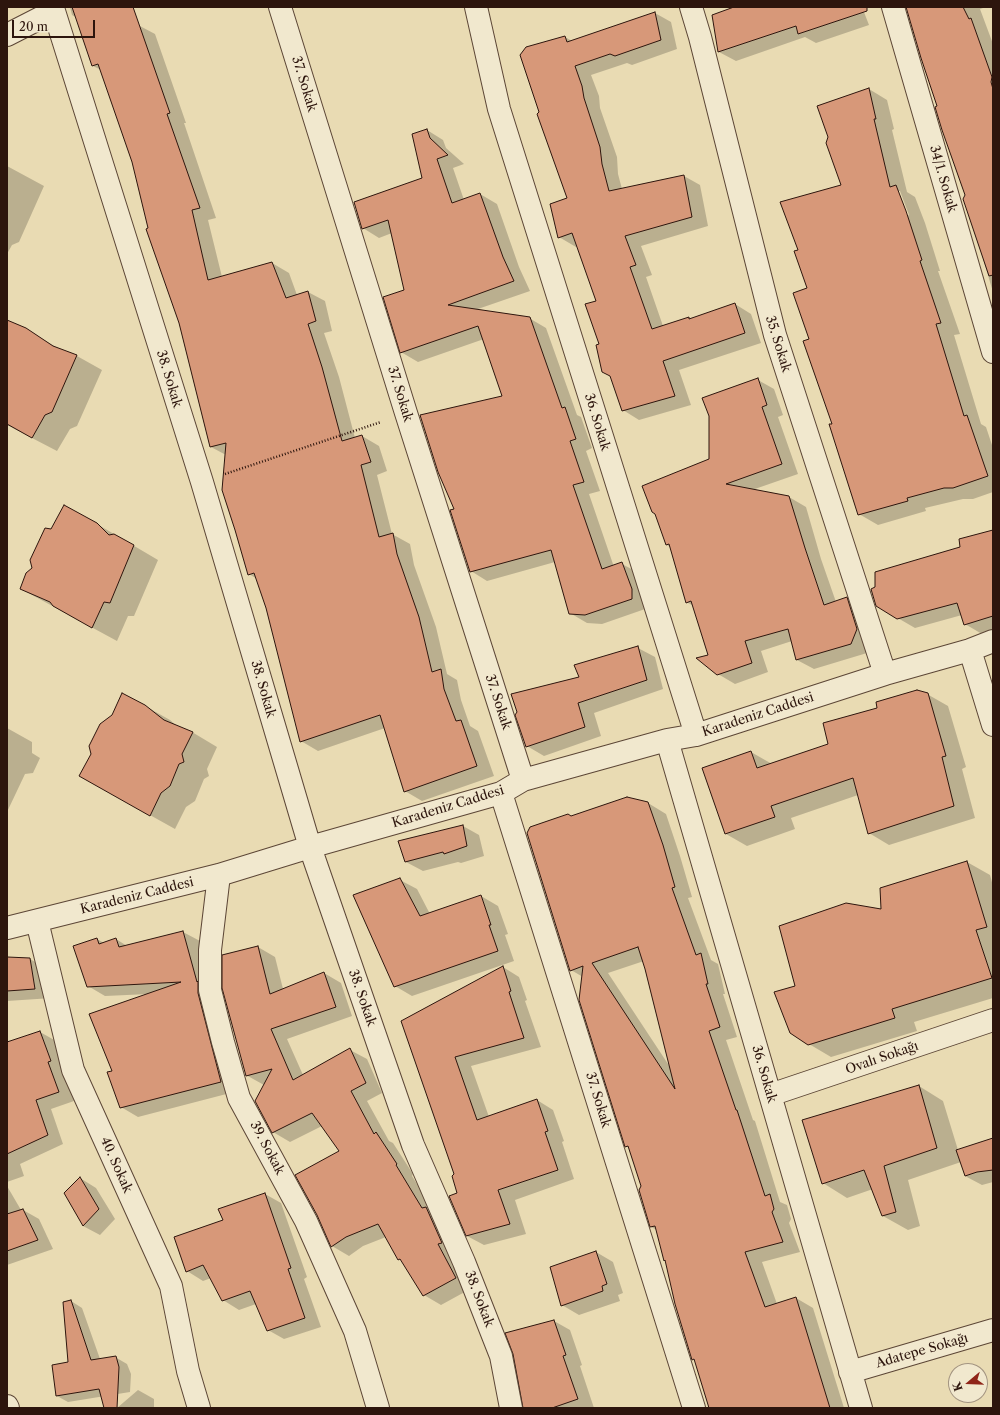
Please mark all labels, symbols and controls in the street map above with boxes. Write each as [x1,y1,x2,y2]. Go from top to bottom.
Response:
scale bar [14,12,97,38]
text: 20 m [19,19,48,34]
street label: 37. Sokak [288,54,320,114]
street label: 34/1. Sokak [926,144,960,214]
street label: 35. Sokak [762,314,794,374]
street label: 38. Sokak [153,348,185,410]
street label: 37. Sokak [384,364,416,424]
street label: 36. Sokak [581,392,613,452]
street label: 38. Sokak [247,658,279,720]
street label: 37. Sokak [482,672,514,732]
street label: Karadeniz Caddesi [700,690,816,740]
street label: Karadeniz Caddesi [390,783,506,831]
street label: Karadeniz Caddesi [79,874,195,918]
street label: 38. Sokak [345,968,379,1028]
street label: Ovalı Sokağı [843,1038,921,1078]
street label: 36. Sokak [748,1043,780,1105]
street label: 37. Sokak [582,1070,614,1130]
street label: 39. Sokak [246,1119,288,1177]
street label: 40. Sokak [97,1135,135,1195]
street label: 38. Sokak [461,1269,497,1329]
street label: Adatepe Sokağı [874,1330,970,1372]
north arrow [948,1363,988,1403]
text: K [950,1380,966,1393]

